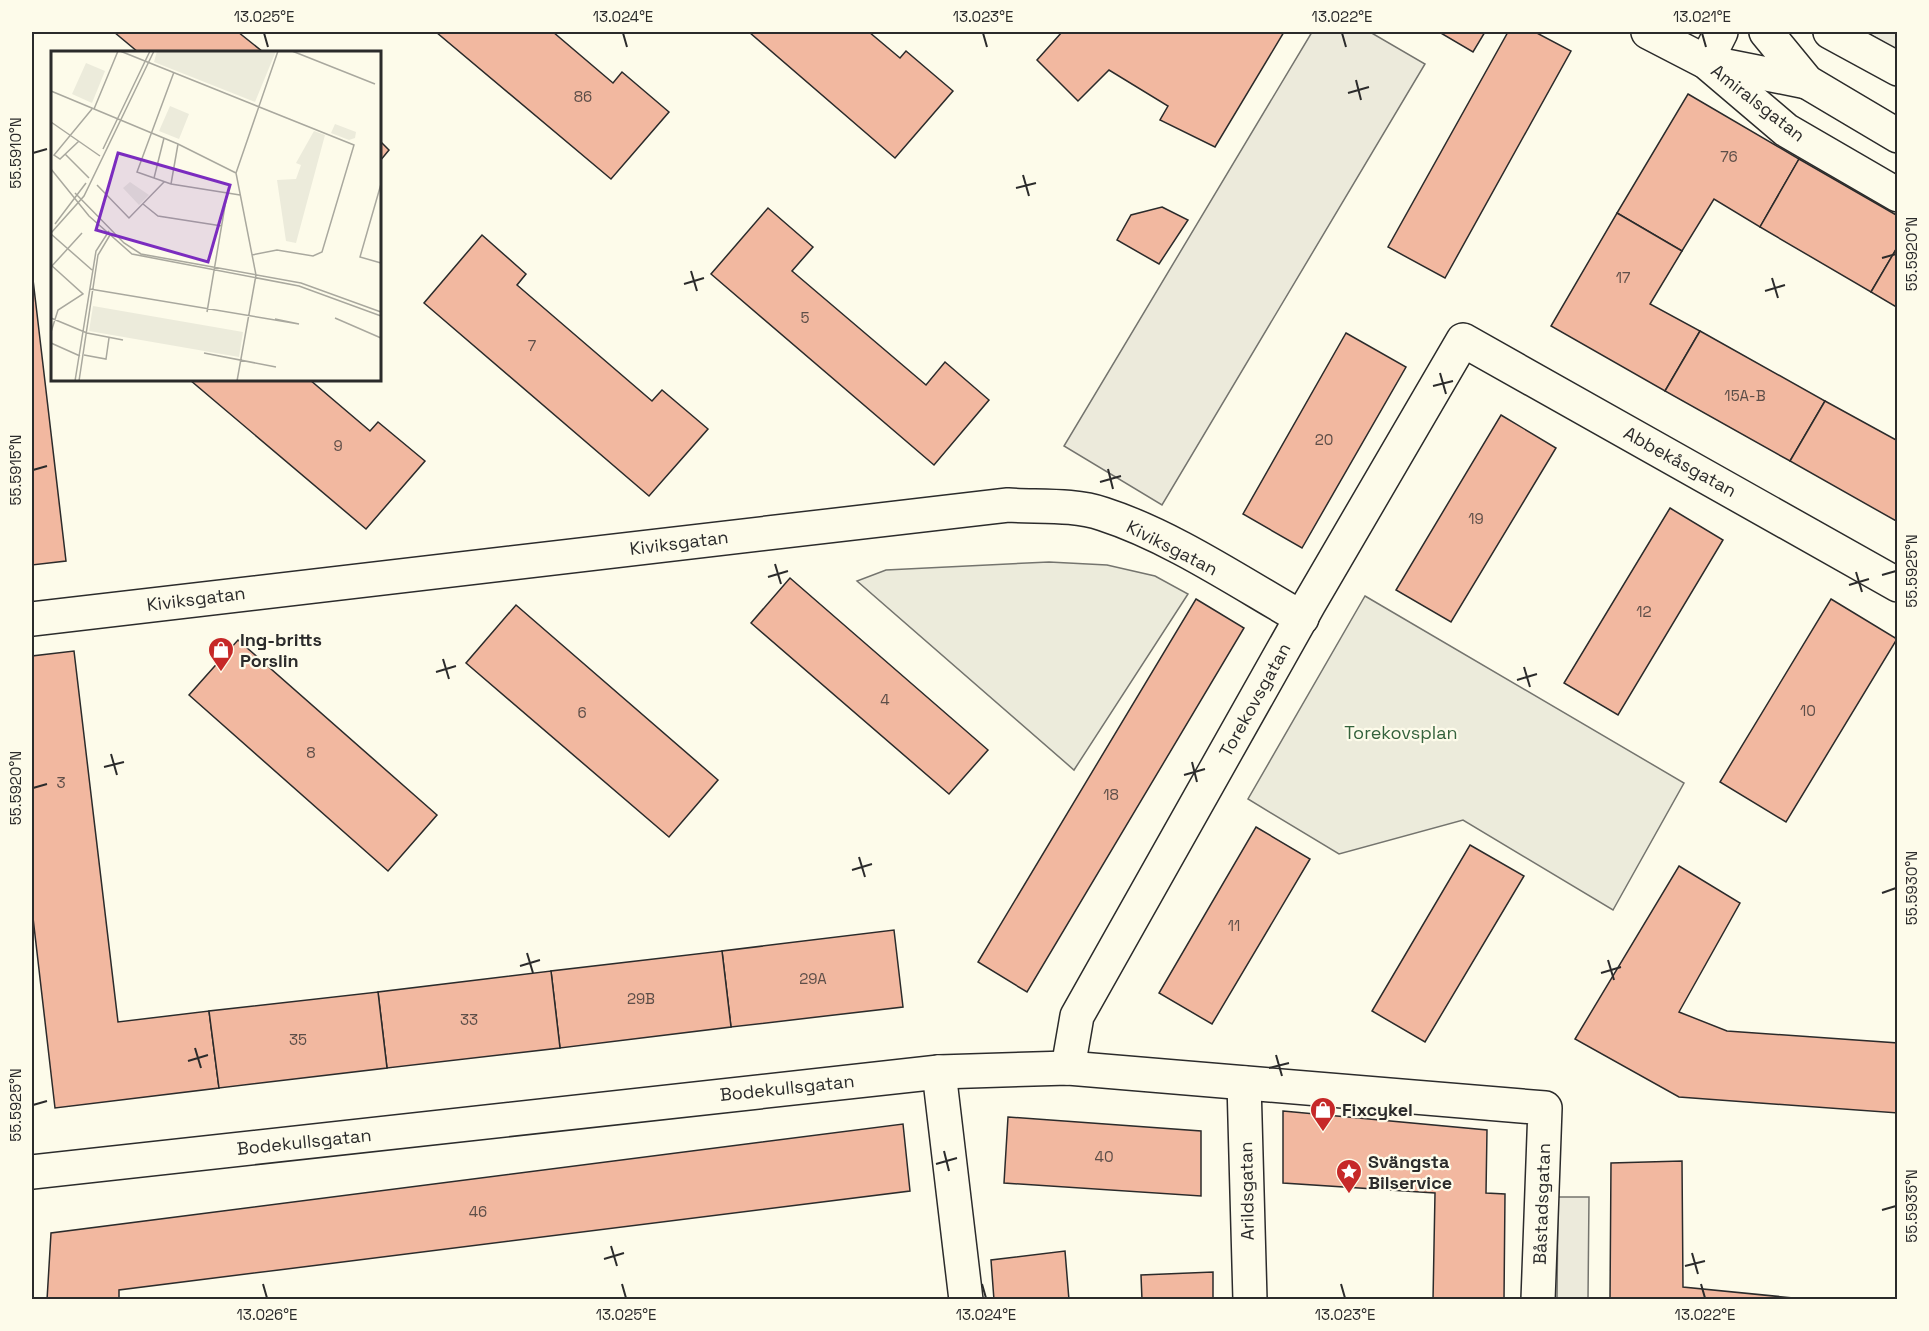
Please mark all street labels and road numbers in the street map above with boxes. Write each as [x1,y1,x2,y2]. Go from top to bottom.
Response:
street label: Amiralsgatan [1707,59,1810,146]
street label: Abbekåsgatan [1620,421,1741,502]
street label: Kiviksgatan [1123,515,1222,580]
street label: Kiviksgatan [628,525,730,560]
street label: Kiviksgatan [145,581,247,616]
street label: Torekovsgatan [1214,639,1295,761]
street label: Bodekullsgatan [718,1069,855,1106]
street label: Bodekullsgatan [235,1123,372,1160]
street label: Arildsgatan [1234,1141,1259,1241]
street label: Båstadsgatan [1528,1143,1555,1265]

